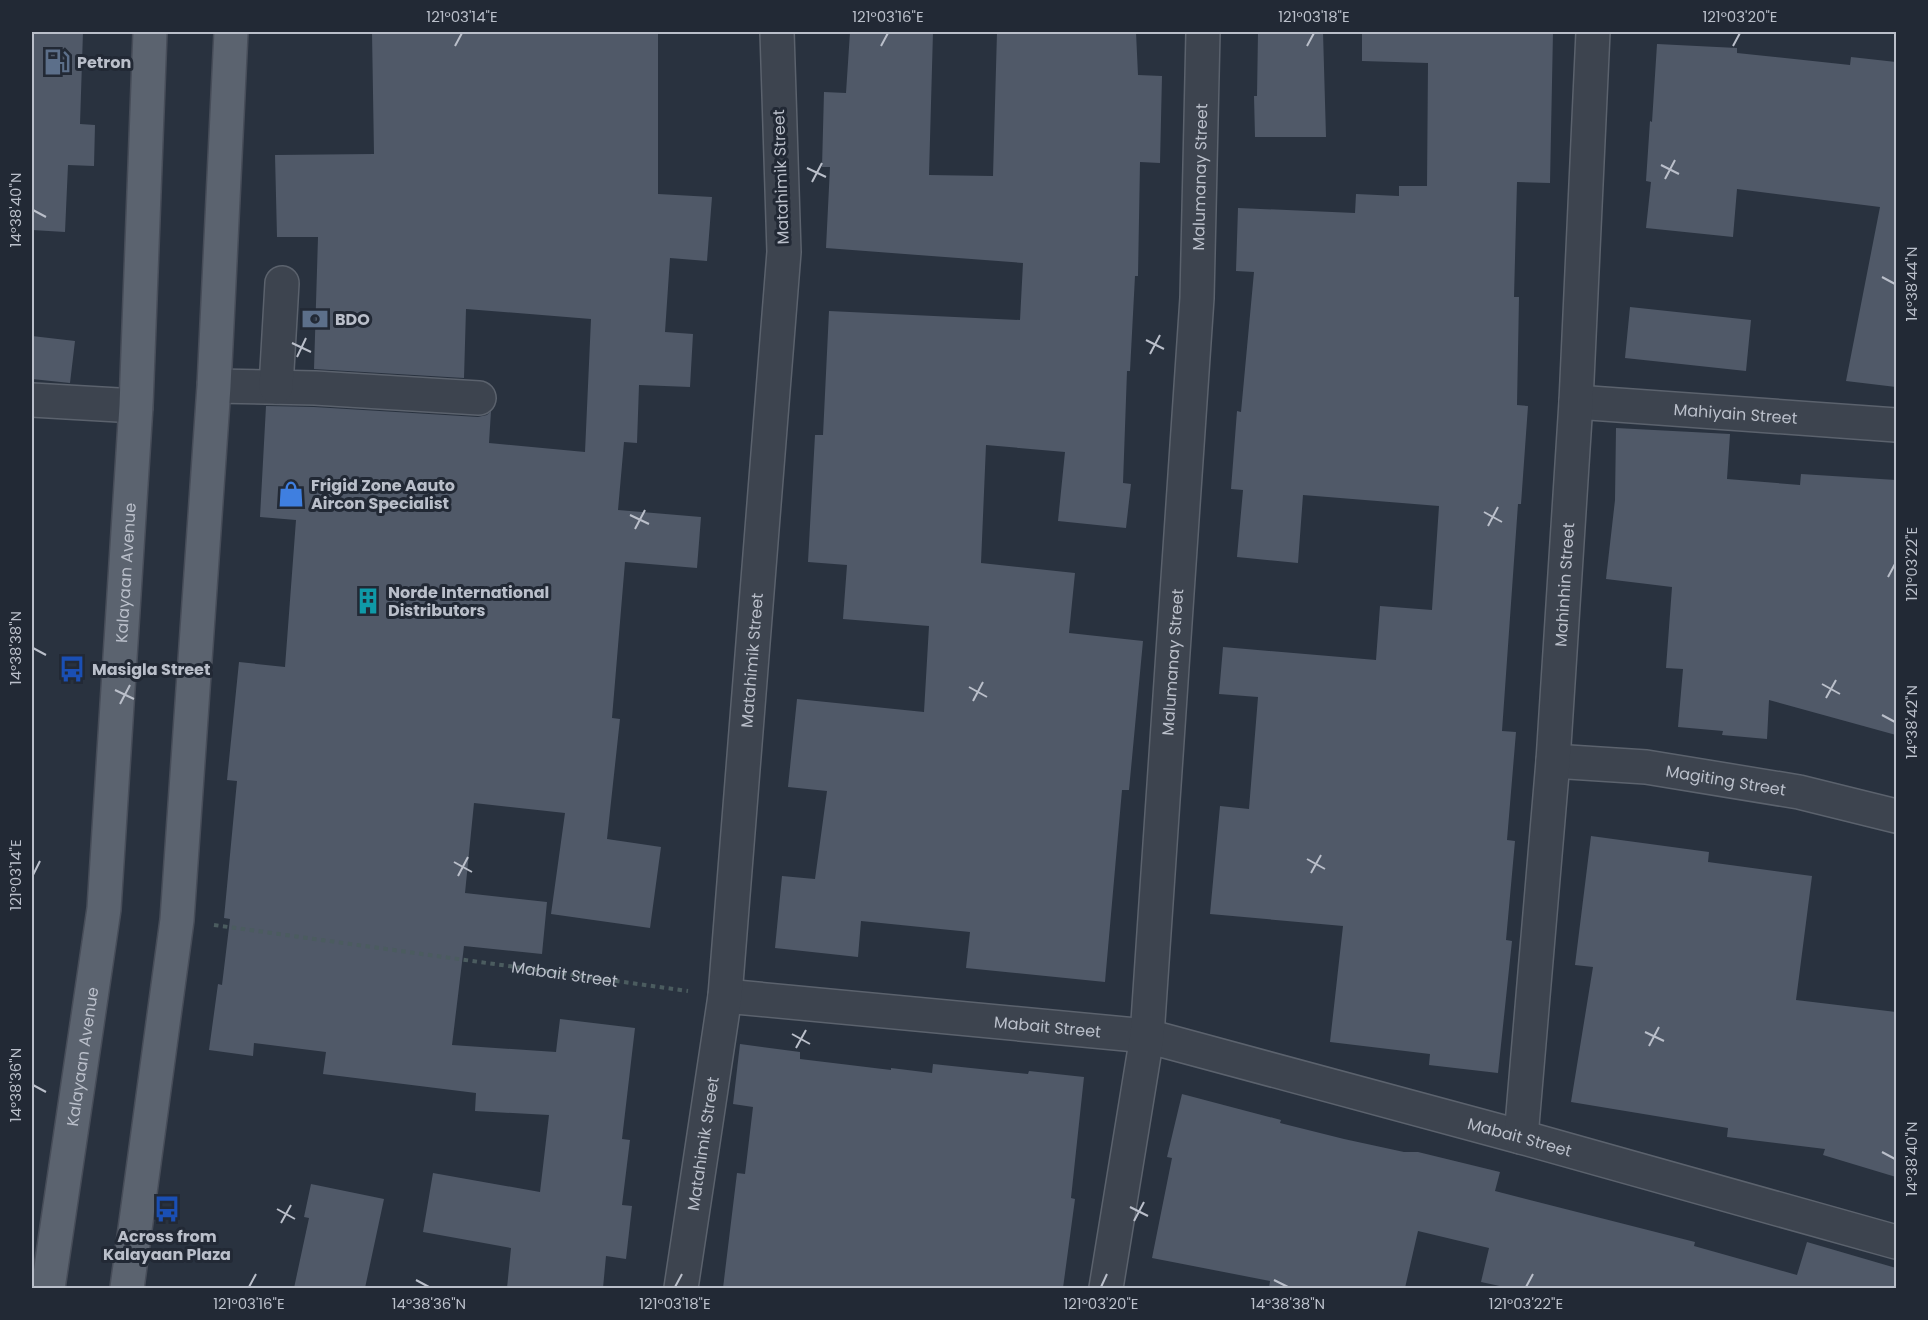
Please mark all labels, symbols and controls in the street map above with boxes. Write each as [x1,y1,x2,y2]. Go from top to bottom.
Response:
text: 121°03'14"E [426,6,498,27]
text: 121°03'16"E [852,6,924,27]
text: 121°03'18"E [1278,6,1350,27]
text: 121°03'20"E [1702,6,1778,27]
fuel station icon: Petron [42,47,72,77]
place label: Petron [77,51,131,74]
street label: Malumanay Street [1187,103,1213,251]
street label: Matahimik Street [767,109,795,245]
text: 14°38'40"N [5,173,26,247]
text: 14°38'44"N [1901,247,1922,321]
bank icon: BDO [300,304,330,334]
place label: BDO [335,308,370,331]
street label: Mahiyain Street [1673,398,1798,429]
place label: Frigid Zone Aauto Aircon Specialist [311,474,455,515]
shop icon: Frigid Zone Aauto Aircon Specialist [276,479,306,509]
street label: Kalayaan Avenue [109,502,141,644]
street label: Mahinhin Street [1549,522,1580,648]
text: 121°03'22"E [1901,527,1922,601]
place label: Norde International Distributors [388,581,549,622]
building icon: Norde International Distributors [353,586,383,616]
street label: Malumanay Street [1156,588,1189,736]
street label: Matahimik Street [735,592,768,729]
text: 14°38'38"N [5,611,26,685]
bus stop icon: Masigla Street [57,654,87,684]
place label: Masigla Street [92,658,210,681]
text: 14°38'42"N [1901,685,1922,759]
street label: Magiting Street [1664,759,1788,801]
text: 121°03'14"E [5,839,26,911]
street label: Mabait Street [510,955,619,993]
street label: Kalayaan Avenue [61,985,104,1128]
street label: Mabait Street [993,1010,1102,1043]
text: 14°38'36"N [5,1048,26,1122]
street label: Matahimik Street [681,1075,724,1212]
street label: Mabait Street [1465,1112,1575,1162]
text: 14°38'40"N [1901,1122,1922,1196]
bus stop icon: Across from Kalayaan Plaza [152,1194,182,1224]
place label: Across from Kalayaan Plaza [103,1225,231,1266]
text: 121°03'16"E [213,1293,285,1314]
text: 14°38'36"N [392,1293,466,1314]
text: 121°03'18"E [639,1293,711,1314]
text: 121°03'20"E [1063,1293,1139,1314]
text: 14°38'38"N [1251,1293,1325,1314]
text: 121°03'22"E [1489,1293,1563,1314]

